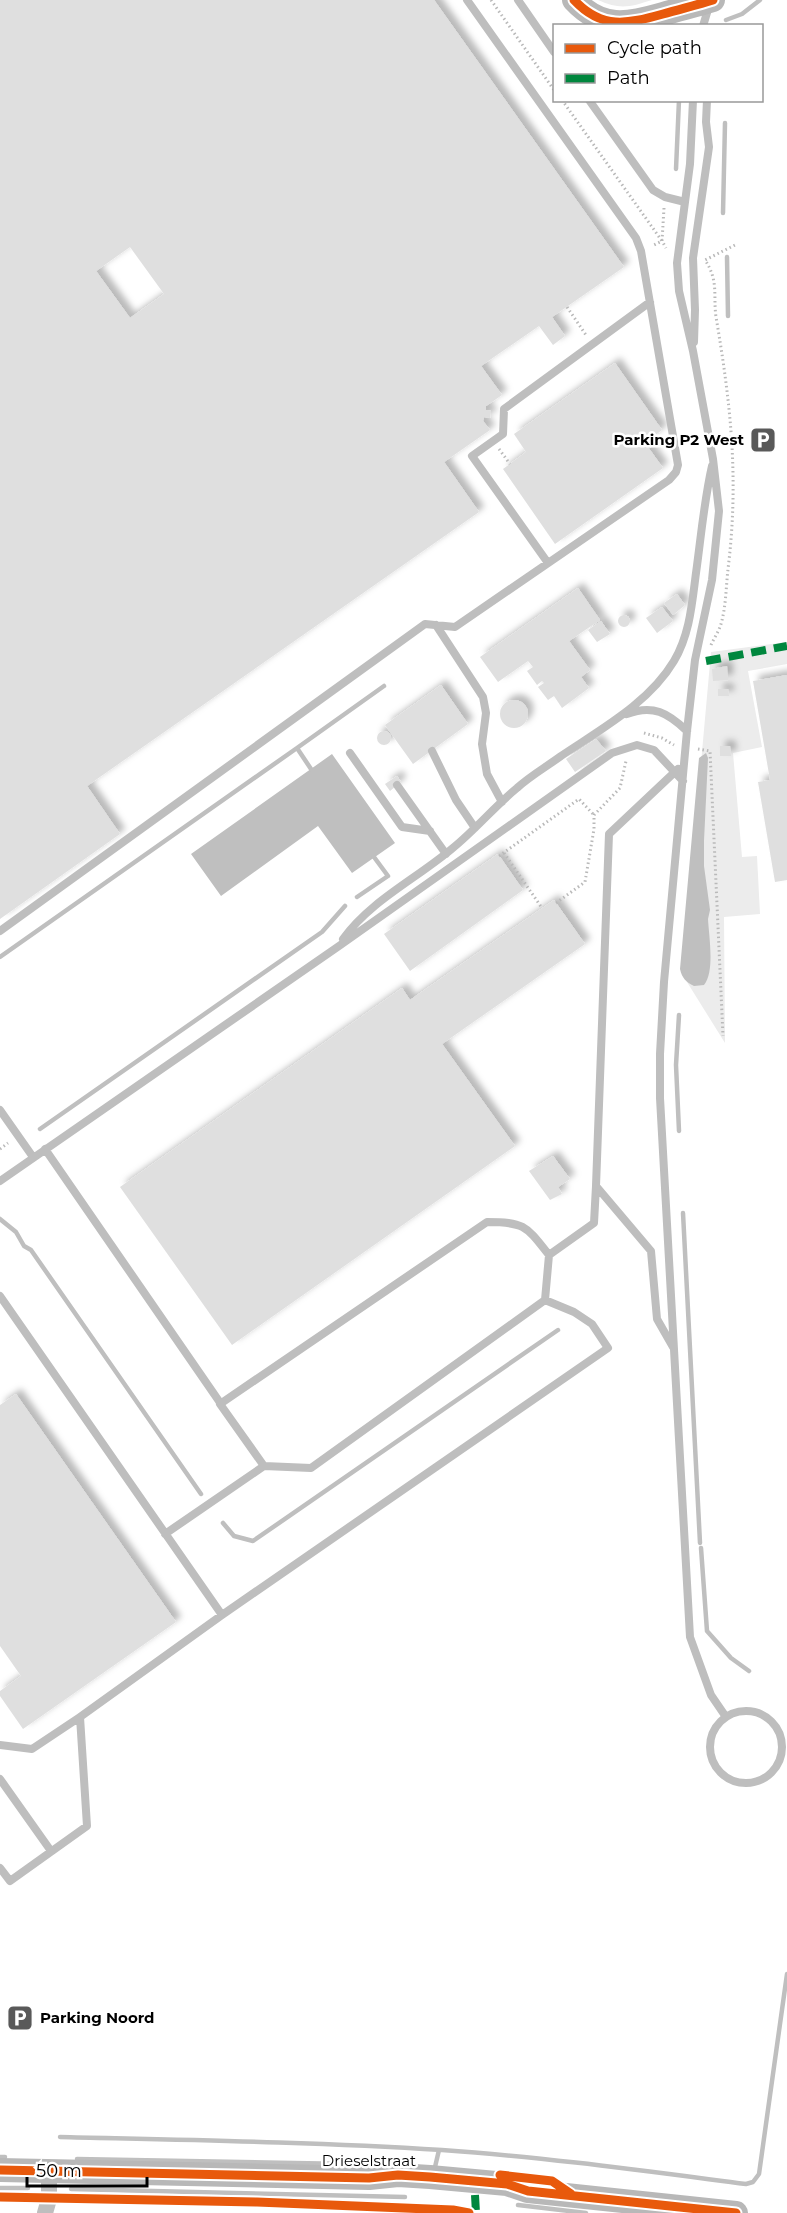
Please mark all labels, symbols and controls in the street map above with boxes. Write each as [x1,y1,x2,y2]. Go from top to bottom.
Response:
legend [553,24,763,102]
text: Cycle path [607,37,702,59]
text: Path [607,67,650,89]
parking icon: Parking P2 West [748,425,778,455]
place label: Parking P2 West [613,430,744,449]
parking icon: Parking Noord [5,2003,35,2033]
place label: Parking Noord [40,2008,154,2027]
scale bar [27,2150,147,2188]
street label: Drieselstraat [322,2151,416,2170]
text: 50 m [36,2160,82,2182]

